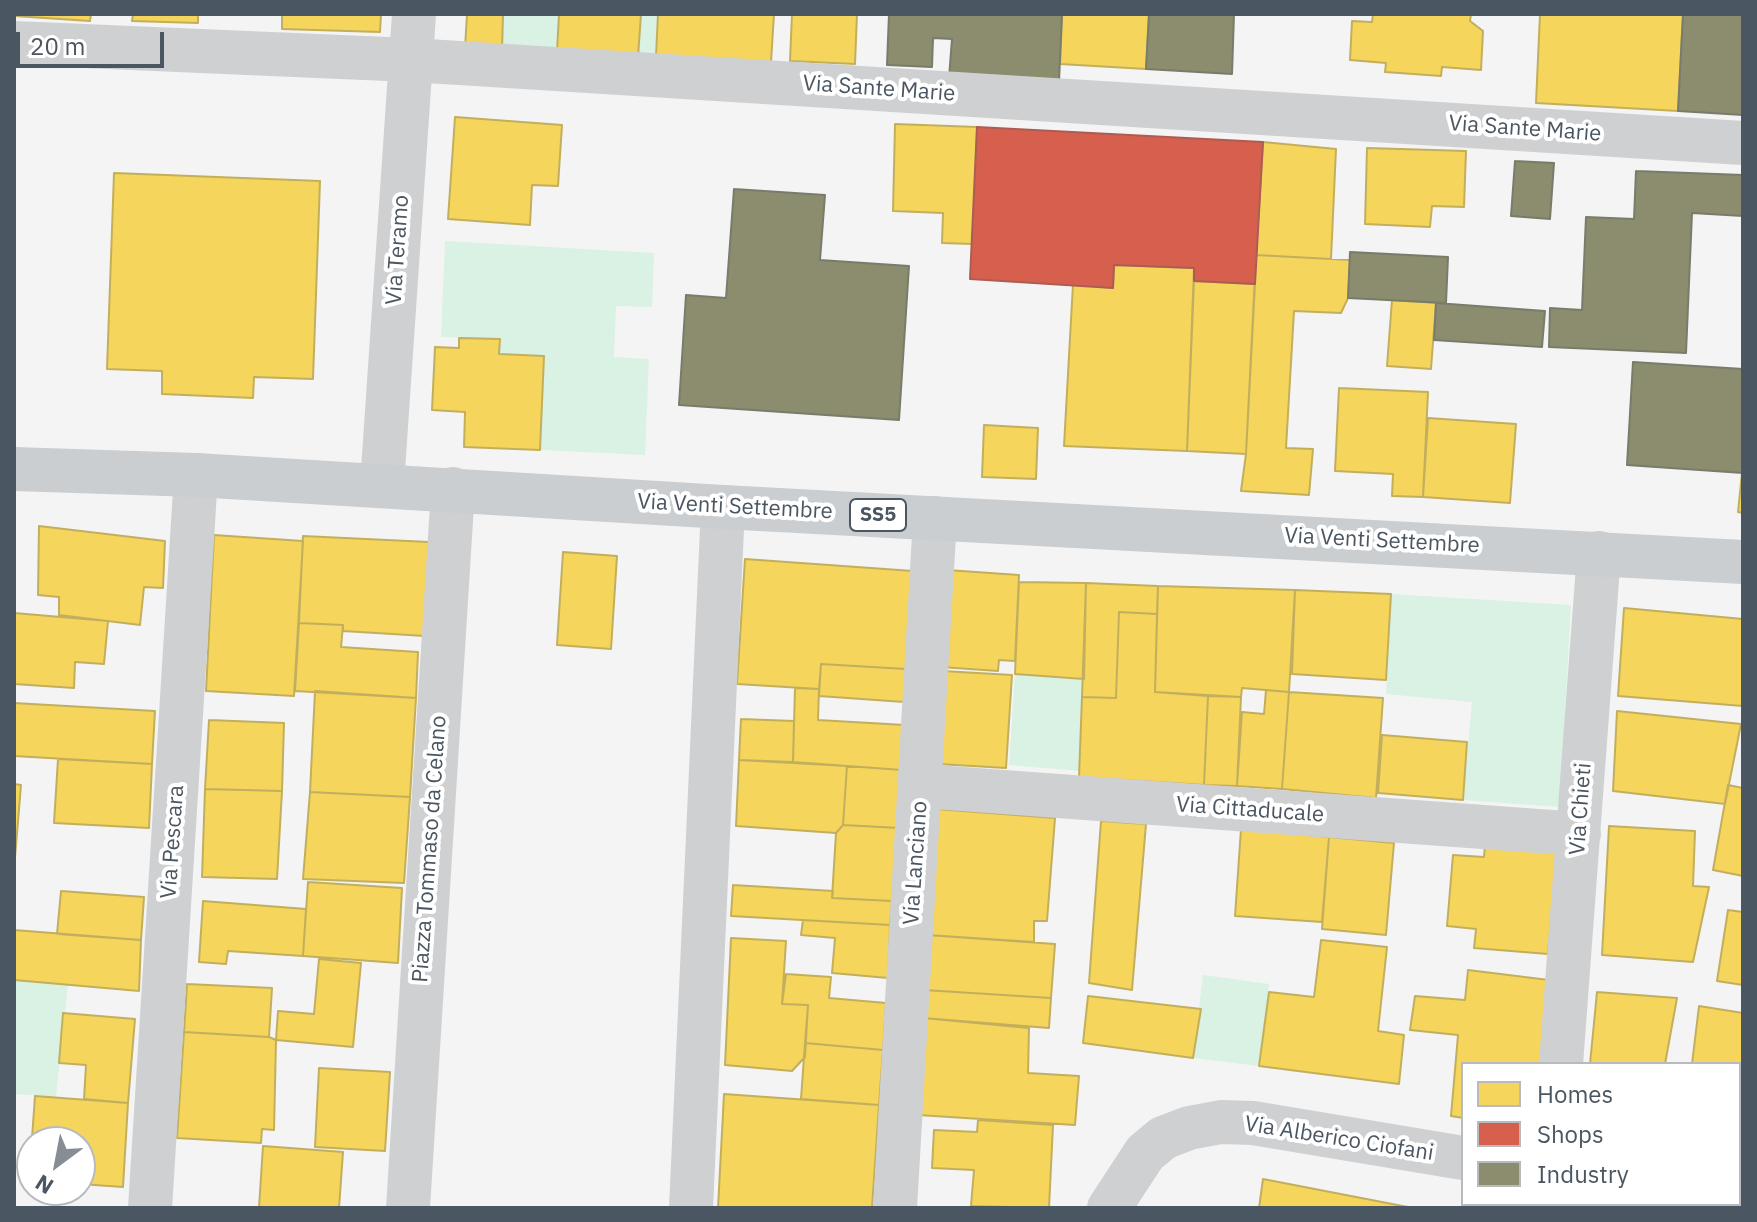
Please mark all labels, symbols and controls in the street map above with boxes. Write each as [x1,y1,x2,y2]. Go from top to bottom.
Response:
scale bar [20,16,168,66]
text: 20 m [30,30,85,62]
street label: Via Sante Marie [802,70,956,108]
street label: Via Sante Marie [1448,110,1602,148]
street label: Via Teramo [381,194,415,306]
street label: Via Venti Settembre [637,489,833,525]
road number: SS5 [850,499,906,531]
street label: Via Venti Settembre [1284,523,1480,559]
street label: Piazza Tommaso da Celano [407,715,453,983]
street label: Via Chieti [1565,762,1597,856]
street label: Via Pescara [156,784,190,900]
street label: Via Cittaducale [1175,792,1325,828]
street label: Via Lanciano [898,800,934,926]
legend [1461,1062,1741,1206]
text: Homes [1537,1078,1613,1110]
street label: Via Alberico Ciofani [1243,1111,1435,1167]
text: Shops [1537,1118,1604,1150]
north arrow [16,1126,96,1206]
text: Industry [1537,1158,1629,1190]
text: N [30,1169,59,1202]

